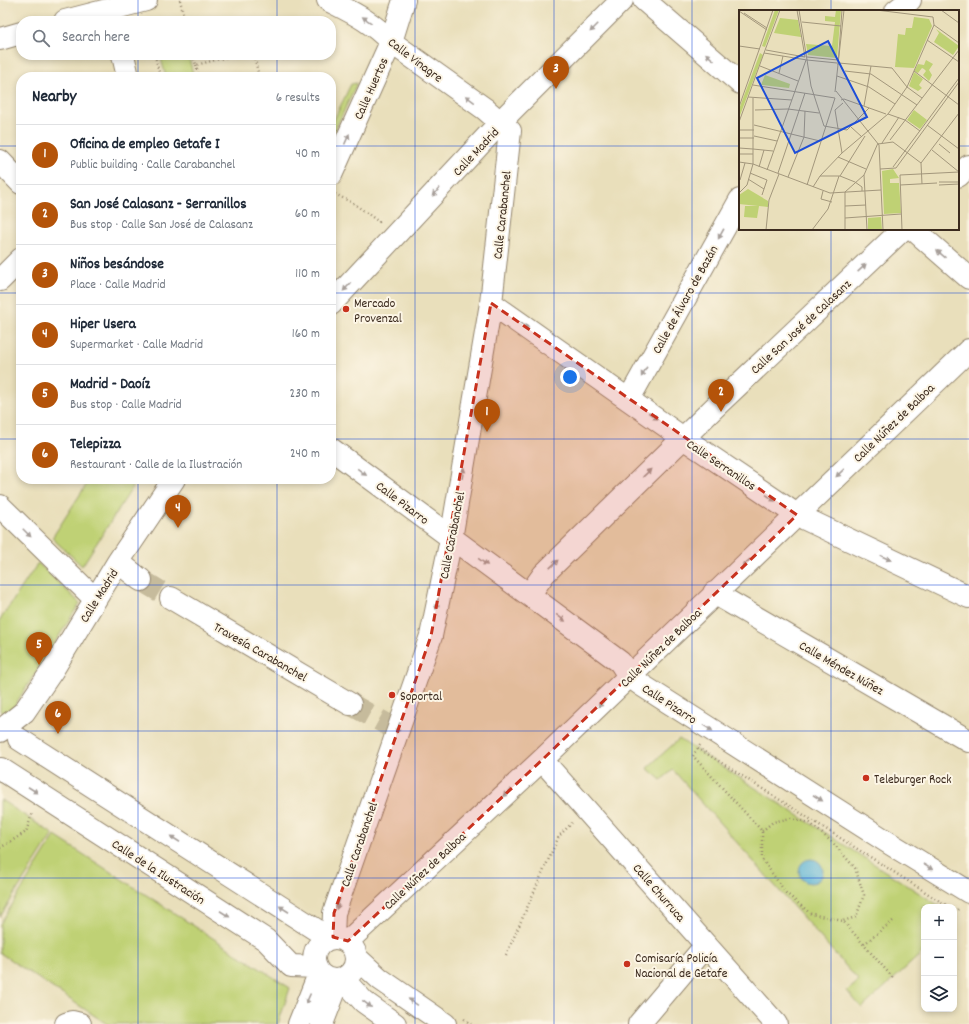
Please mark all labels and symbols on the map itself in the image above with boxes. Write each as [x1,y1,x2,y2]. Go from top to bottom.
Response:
inset map [739,10,959,230]
one-way arrow [361,16,372,24]
one-way arrow [589,23,599,32]
street label: Calle Vinagre [383,34,446,88]
one-way arrow [705,53,716,62]
street label: Calle Huertos [350,55,394,123]
pin: 3 [543,56,569,89]
one-way arrow [465,95,475,103]
street label: Calle Madrid [449,124,504,181]
one-way arrow [344,134,350,145]
street label: Calle Carabanchel [489,170,518,260]
one-way arrow [431,187,441,197]
one-way arrow [718,228,724,240]
street label: Calle de Álvaro de Bazán [648,242,724,358]
one-way arrow [936,249,946,258]
one-way arrow [857,263,867,272]
street label: Calle San José de Calasanz [747,276,856,380]
one-way arrow [343,282,352,292]
place label: Mercado Provenzal [354,295,402,329]
marker: Mercado Provenzal [341,304,351,314]
one-way arrow [518,321,529,329]
one-way arrow [640,366,647,378]
your location [560,367,580,387]
pin: 2 [708,379,734,412]
street label: Calle Núñez de Balboa [850,379,940,468]
pin: 1 [474,399,500,432]
one-way arrow [647,412,658,420]
street label: Calle Serranillos [682,436,759,496]
one-way arrow [460,467,466,479]
one-way arrow [357,468,368,476]
one-way arrow [642,469,652,478]
one-way arrow [835,469,845,478]
street label: Calle Pizarro [371,478,432,530]
street label: Calle Carabanchel [436,490,471,581]
one-way arrow [766,494,776,502]
pin: 4 [165,495,191,528]
one-way arrow [23,528,32,538]
one-way arrow [881,555,892,561]
one-way arrow [478,558,489,566]
one-way arrow [741,558,751,568]
one-way arrow [549,559,559,569]
street label: Calle Madrid [76,566,124,627]
one-way arrow [434,598,440,611]
street label: Calle Núñez de Balboa [617,604,707,693]
one-way arrow [555,614,566,622]
street label: Travesía Carabanchel [209,619,310,688]
pin: 5 [26,632,52,665]
street label: Calle Méndez Núñez [795,637,887,701]
street label: Calle Pizarro [637,680,700,730]
place label: Soportal [400,688,442,707]
marker: Soportal [387,690,397,700]
one-way arrow [596,699,607,708]
pin: 6 [45,701,71,734]
one-way arrow [395,723,401,735]
one-way arrow [703,724,713,732]
place label: Teleburger Rock [874,771,952,790]
marker: Teleburger Rock [861,773,871,783]
one-way arrow [28,786,38,794]
one-way arrow [502,788,512,797]
one-way arrow [812,794,823,802]
street label: Calle Carabanchel [337,800,384,890]
street label: Calle Núñez de Balboa [380,828,472,915]
one-way arrow [170,835,180,843]
street label: Calle de la Ilustración [107,836,208,910]
street label: Calle Churruca [627,860,689,928]
one-way arrow [923,863,933,871]
one-way arrow [334,898,340,910]
one-way arrow [278,906,290,913]
one-way arrow [220,910,230,918]
place label: Comisaría Policía Nacional de Getafe [635,950,728,984]
marker: Comisaría Policía Nacional de Getafe [622,959,632,969]
one-way arrow [305,993,312,1005]
one-way arrow [408,998,418,1006]
one-way arrow [362,999,373,1008]

